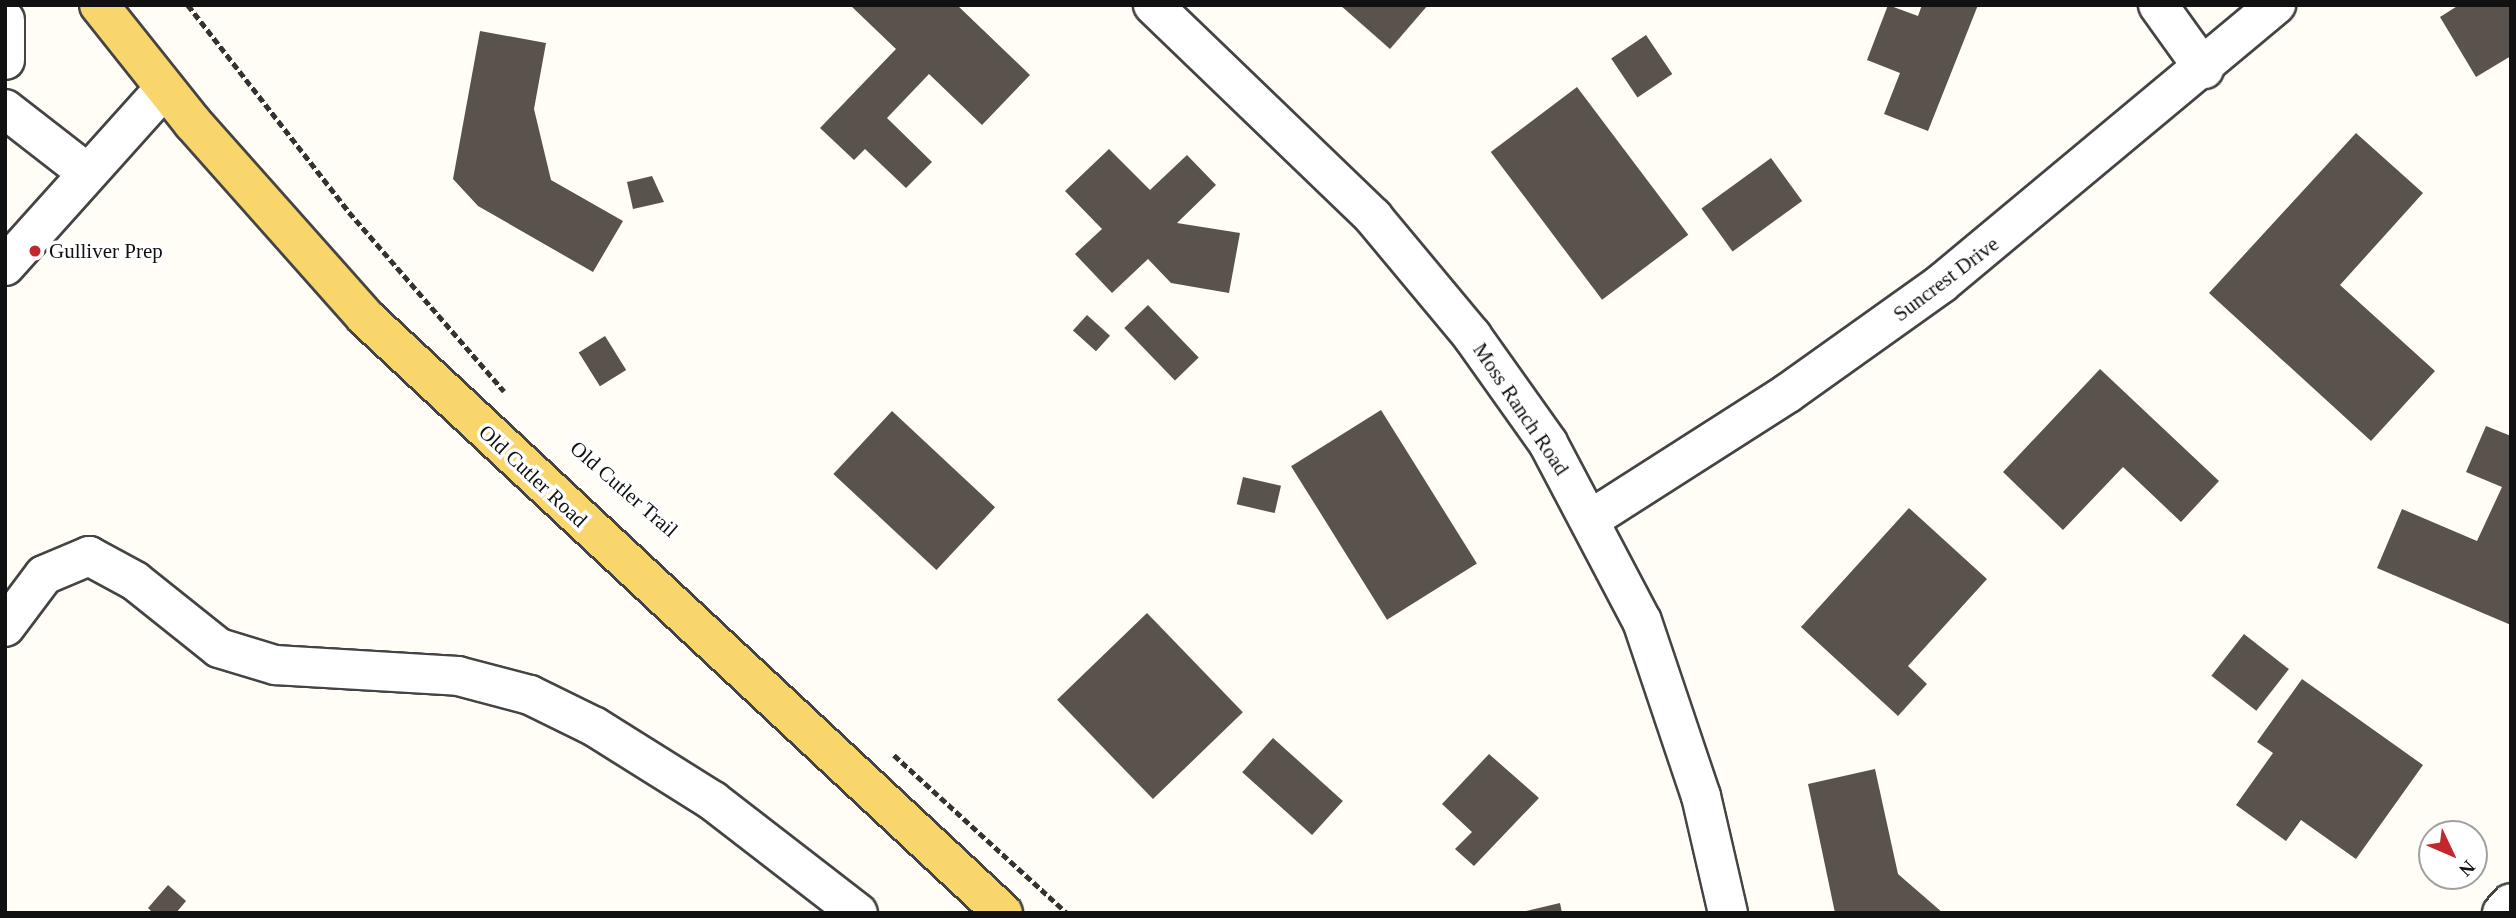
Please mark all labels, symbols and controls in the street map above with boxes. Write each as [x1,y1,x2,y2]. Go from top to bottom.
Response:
street label: Suncrest Drive [1888,231,2004,327]
place label: Gulliver Prep [49,238,163,264]
marker: Gulliver Prep [27,243,43,259]
street label: Moss Ranch Road [1467,338,1575,480]
street label: Old Cutler Road [474,419,592,533]
street label: Old Cutler Trail [565,435,683,543]
north arrow [2418,820,2488,890]
text: N [2455,856,2479,881]

